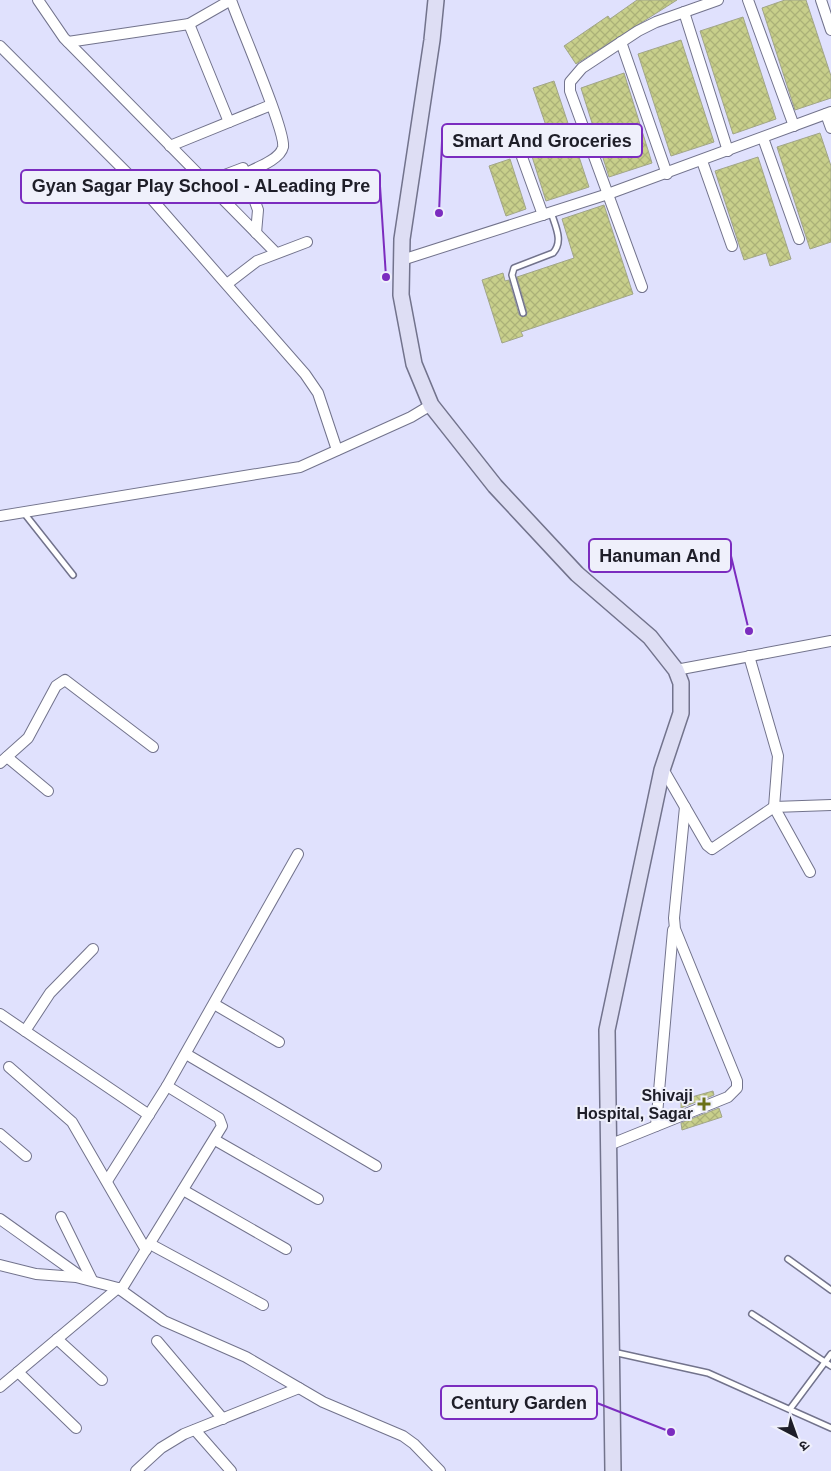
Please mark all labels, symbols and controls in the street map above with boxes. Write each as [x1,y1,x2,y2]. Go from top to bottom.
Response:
callout: Smart And Groceries [442,124,642,157]
text: Smart And Groceries [452,131,632,151]
callout: Gyan Sagar Play School - ALeading Pre [21,170,380,203]
text: Gyan Sagar Play School - ALeading Pre [32,176,370,196]
callout: Hanuman And [589,539,731,572]
text: Hanuman And [599,546,721,566]
place label: Shivaji Hospital, Sagar [577,1087,693,1122]
marker: Shivaji Hospital, Sagar [697,1097,711,1111]
callout: Century Garden [441,1386,597,1419]
text: Century Garden [451,1393,587,1413]
north arrow [771,1411,821,1461]
text: उ [796,1437,813,1455]

